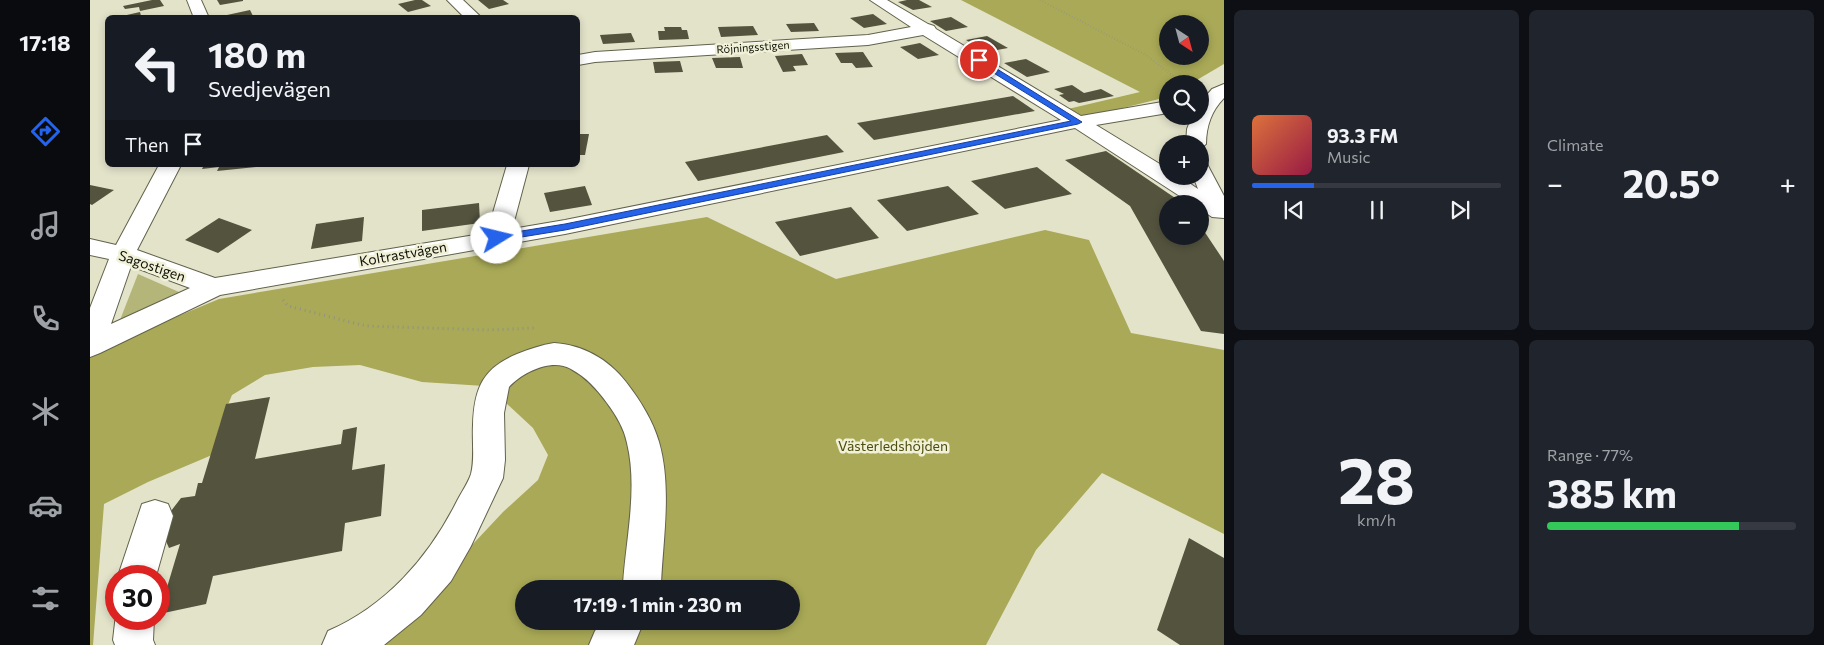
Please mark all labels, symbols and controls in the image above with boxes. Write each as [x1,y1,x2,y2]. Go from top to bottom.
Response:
north arrow [1159,15,1209,65]
map controls [1159,15,1209,245]
text: 17:18 [19,29,71,56]
text: 180 m [208,32,306,75]
icon: left [125,35,190,100]
street label: Röjningsstigen [716,37,790,56]
pin [958,39,1000,81]
icon: arrive [965,46,993,74]
text: Svedjevägen [208,75,331,102]
button: search [1159,75,1209,125]
icon: directions [28,114,63,149]
text: 93.3 FM [1327,124,1398,147]
icon: arrive [179,130,207,158]
text: Then [125,133,169,156]
button: + [1159,135,1209,185]
text: Climate [1547,135,1603,154]
text: Music [1327,147,1371,166]
text: 20.5° [1622,159,1720,206]
text: − [1547,166,1563,200]
text: + [1780,166,1796,200]
button: − [1159,195,1209,245]
icon: previous [1280,196,1308,224]
icon: pause [1363,196,1391,224]
icon: next [1446,196,1474,224]
icon: music [28,208,63,243]
position arrow [470,211,522,263]
street label: Koltrastvägen [358,237,448,270]
street label: Sagostigen [116,246,188,285]
icon: phone [28,301,63,336]
icon: climate [28,394,63,429]
park label: Västerledshöjden [838,437,948,454]
text: 28 [1338,438,1415,517]
text: Range · 77% [1547,445,1633,464]
text: 385 km [1547,469,1677,516]
icon: car [28,488,63,523]
text: km/h [1357,510,1396,529]
speed limit sign: 30 [105,565,170,630]
icon: filters [28,581,63,616]
text: 17:19 · 1 min · 230 m [573,593,742,616]

